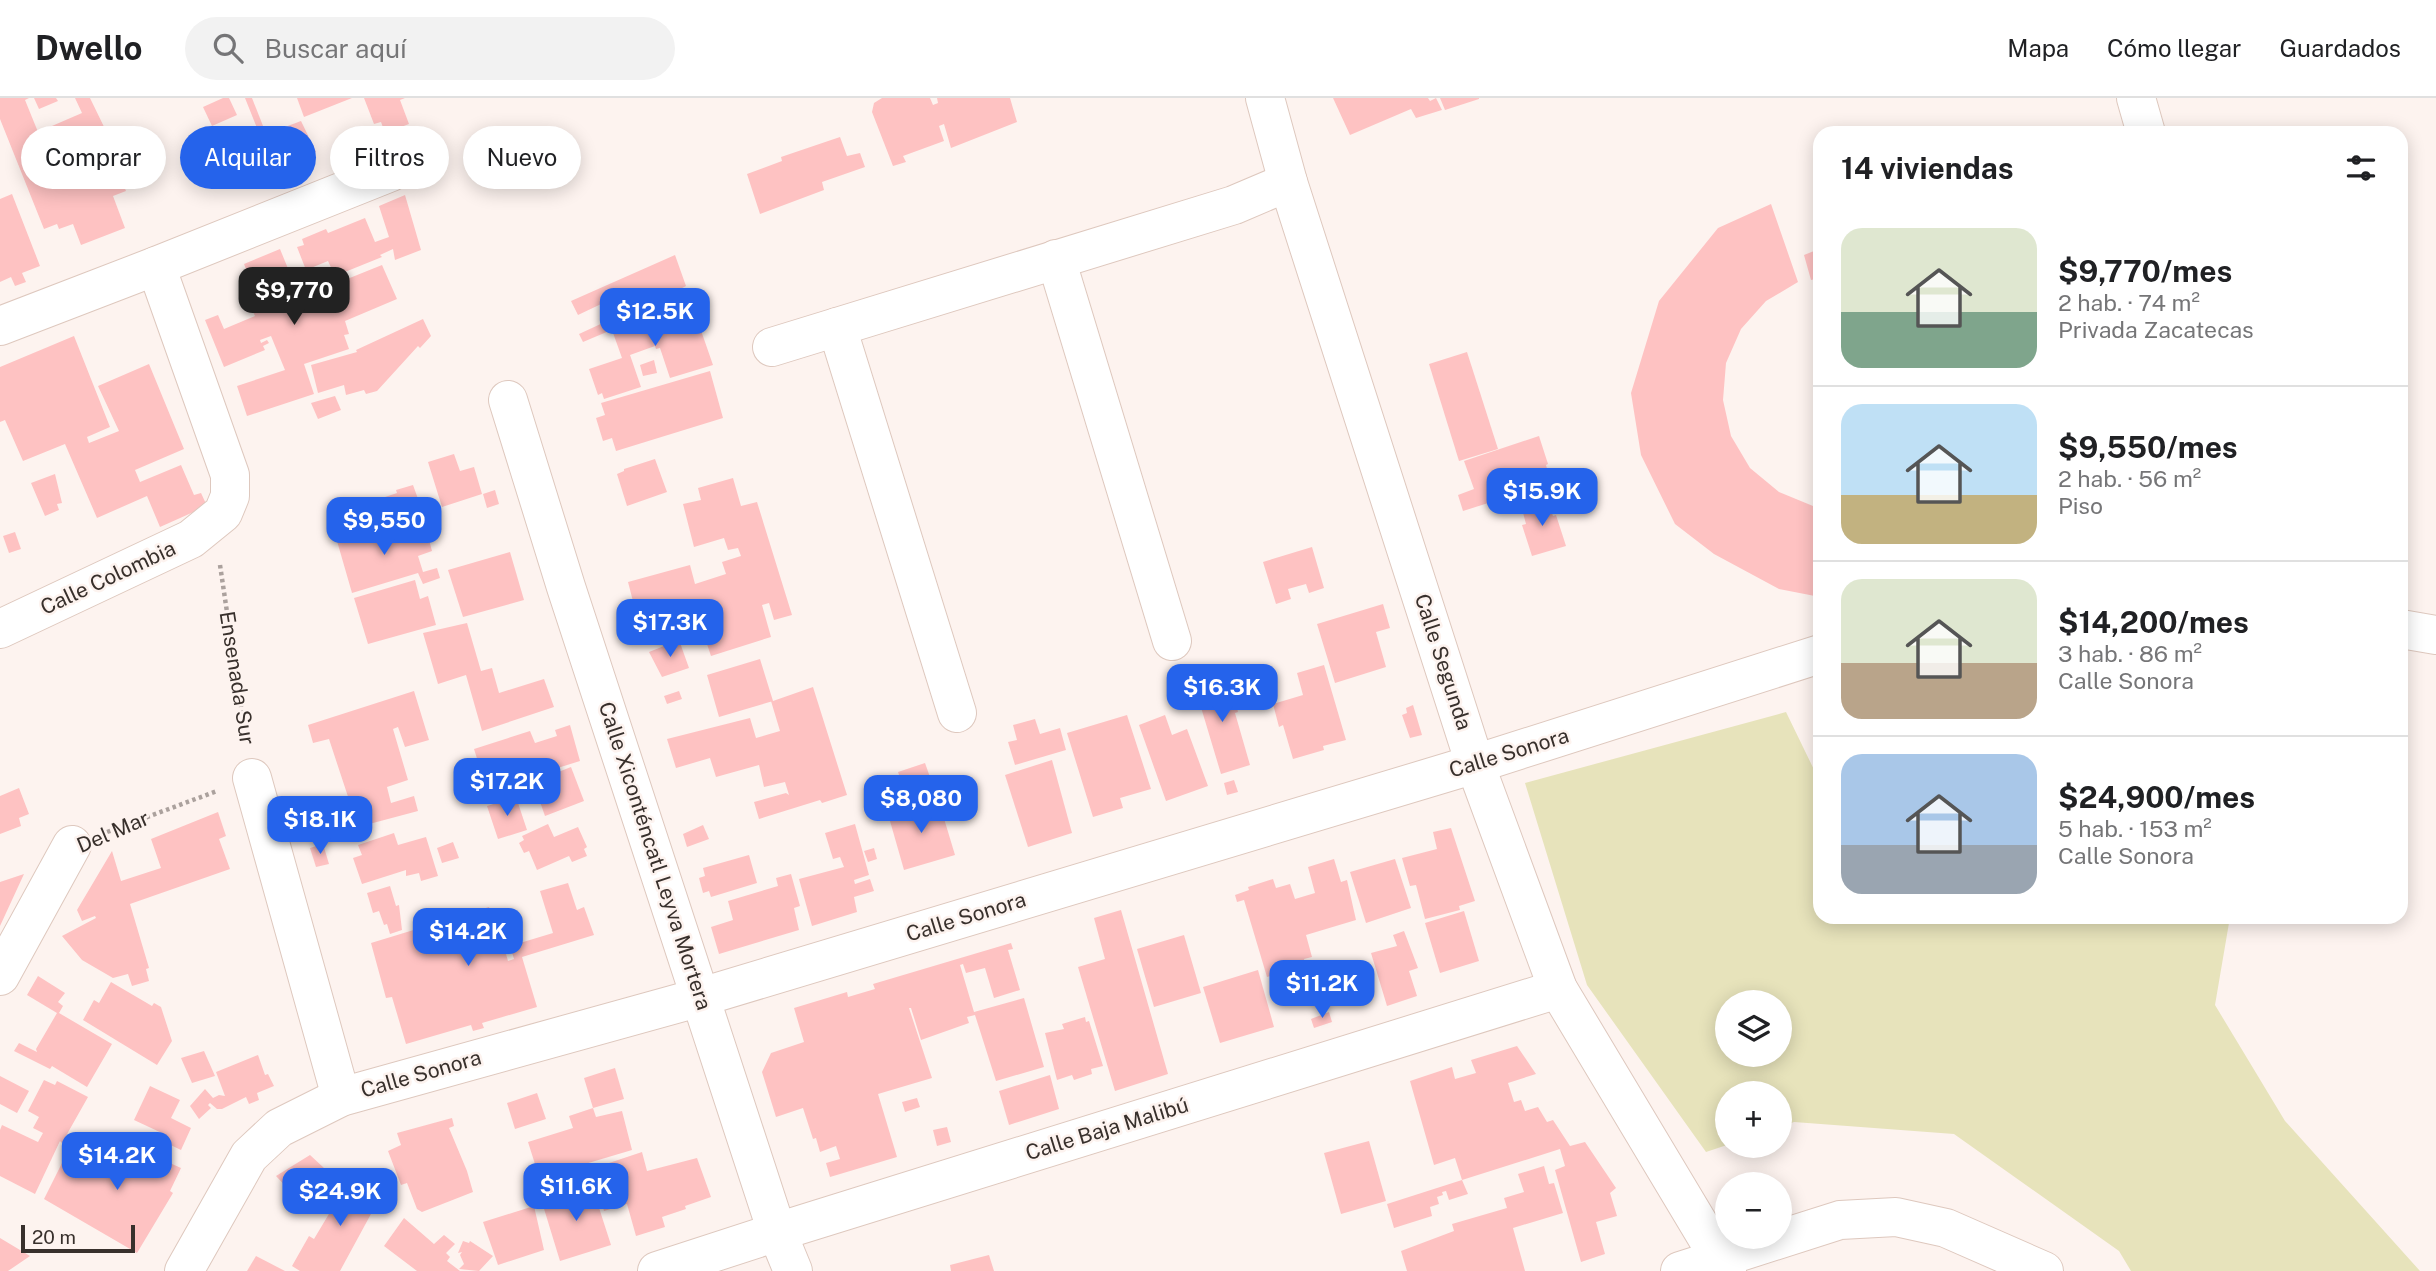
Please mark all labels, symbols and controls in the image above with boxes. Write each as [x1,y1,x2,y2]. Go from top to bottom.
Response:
search box [185,17,675,80]
text: Dwello [35,29,143,67]
icon: search [209,29,247,67]
text: Buscar aquí [265,33,406,64]
text: Mapa [2007,34,2069,62]
text: Cómo llegar [2107,34,2241,62]
text: Guardados [2279,34,2401,62]
chip: Comprar [21,126,166,189]
chip: Alquilar [180,126,316,189]
chip: Filtros [330,126,449,189]
chip: Nuevo [463,126,581,189]
icon: filters [2342,149,2380,187]
text: 14 viviendas [1841,150,2013,186]
text: $9,770/mes [2058,253,2232,289]
icon: home [1897,256,1981,340]
pin: $9,770 [237,268,351,327]
text: $9,770 [255,276,333,303]
pin: $12.5K [598,288,712,348]
text: 2 hab. · 74 m² [2058,289,2200,316]
text: $12.5K [616,297,694,324]
text: Privada Zacatecas [2058,316,2254,343]
text: $9,550/mes [2058,429,2238,465]
icon: home [1897,432,1981,516]
text: 2 hab. · 56 m² [2058,465,2201,492]
pin: $15.9K [1485,468,1599,528]
text: $15.9K [1503,477,1581,504]
text: Piso [2058,492,2103,519]
pin: $9,550 [327,498,441,557]
text: $9,550 [342,506,426,533]
street label: Calle Colombia [36,535,179,620]
street label: Calle Segunda [1410,590,1477,733]
pin: $17.3K [613,600,727,659]
text: $14,200/mes [2058,604,2249,640]
icon: home [1897,607,1981,691]
text: $17.3K [632,608,708,635]
street label: Ensenada Sur [215,609,260,746]
text: 3 hab. · 86 m² [2058,640,2202,667]
pin: $16.3K [1165,664,1279,724]
text: Calle Sonora [2058,667,2194,694]
text: $16.3K [1183,673,1261,700]
street label: Calle Xiconténcatl Leyva Mortera [594,699,717,1013]
street label: Calle Sonora [1446,722,1572,783]
pin: $17.2K [450,758,564,818]
text: $17.2K [469,767,545,794]
pin: $8,080 [864,776,978,835]
text: $24,900/mes [2058,779,2255,815]
icon: home [1897,782,1981,866]
text: $8,080 [880,784,962,811]
pin: $18.1K [263,796,377,856]
street label: Del Mar [73,805,153,858]
text: $18.1K [283,805,357,832]
text: 5 hab. · 153 m² [2058,815,2212,842]
text: Calle Sonora [2058,842,2194,869]
street label: Calle Sonora [903,886,1029,947]
pin: $14.2K [411,908,525,968]
text: $14.2K [429,917,507,944]
pin: $11.2K [1265,960,1379,1020]
text: $11.2K [1285,969,1359,996]
map controls [1715,990,1792,1249]
button: layers [1715,990,1792,1067]
street label: Calle Sonora [358,1044,484,1103]
button: + [1715,1081,1792,1158]
street label: Calle Baja Malibú [1022,1092,1191,1165]
pin: $14.2K [60,1132,174,1192]
text: $14.2K [78,1141,156,1168]
pin: $11.6K [519,1164,633,1223]
pin: $24.9K [283,1168,397,1228]
text: $11.6K [539,1172,613,1199]
button: − [1715,1172,1792,1249]
text: $24.9K [298,1177,382,1204]
scale bar [21,1222,135,1254]
text: 20 m [32,1226,76,1248]

